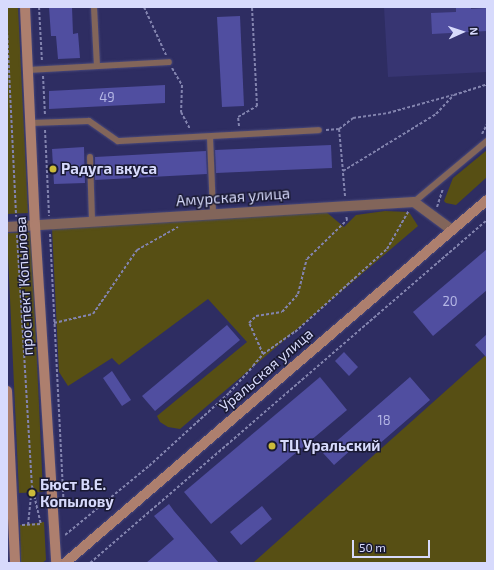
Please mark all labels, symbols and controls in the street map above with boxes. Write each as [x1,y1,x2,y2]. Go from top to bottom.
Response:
north arrow [442,12,482,52]
text: N [468,27,481,36]
house number: 49 [99,89,115,105]
place label: Радуга вкуса [61,160,157,178]
marker: Радуга вкуса [48,164,58,174]
street label: Амурская улица [175,184,291,210]
street label: проспект Копылова [11,216,37,356]
house number: 20 [442,293,458,309]
street label: Уральская улица [215,324,317,416]
house number: 18 [377,412,391,428]
place label: ТЦ Уральский [280,437,380,455]
marker: ТЦ Уральский [267,441,277,451]
place label: Бюст В.Е. Копылову [40,475,114,510]
marker: Бюст В.Е. Копылову [27,488,37,498]
scale bar [354,532,432,558]
text: 50 m [359,540,386,554]

